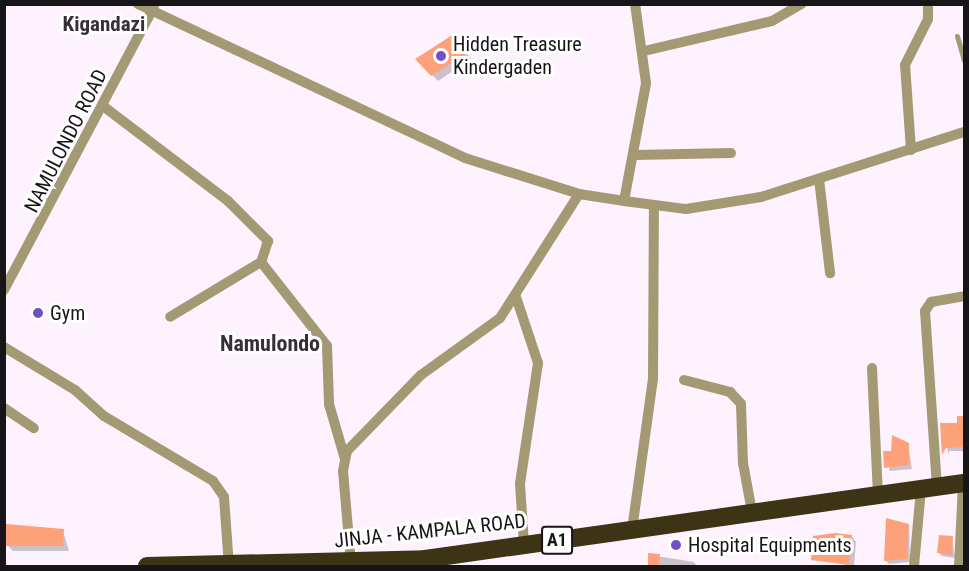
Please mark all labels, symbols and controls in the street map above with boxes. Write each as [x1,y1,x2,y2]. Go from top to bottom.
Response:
district label: Kigandazi [63,11,145,37]
place label: Hidden Treasure Kindergaden [453,33,582,80]
marker: Hidden Treasure Kindergaden [434,49,448,63]
street label: NAMULONDO ROAD [20,66,112,216]
place label: Gym [50,301,85,325]
marker: Gym [31,306,45,320]
district label: Namulondo [220,331,320,357]
street label: JINJA - KAMPALA ROAD [333,509,527,553]
road number: A1 [540,525,574,555]
place label: Hospital Equipments [688,533,852,557]
marker: Hospital Equipments [669,538,683,552]

